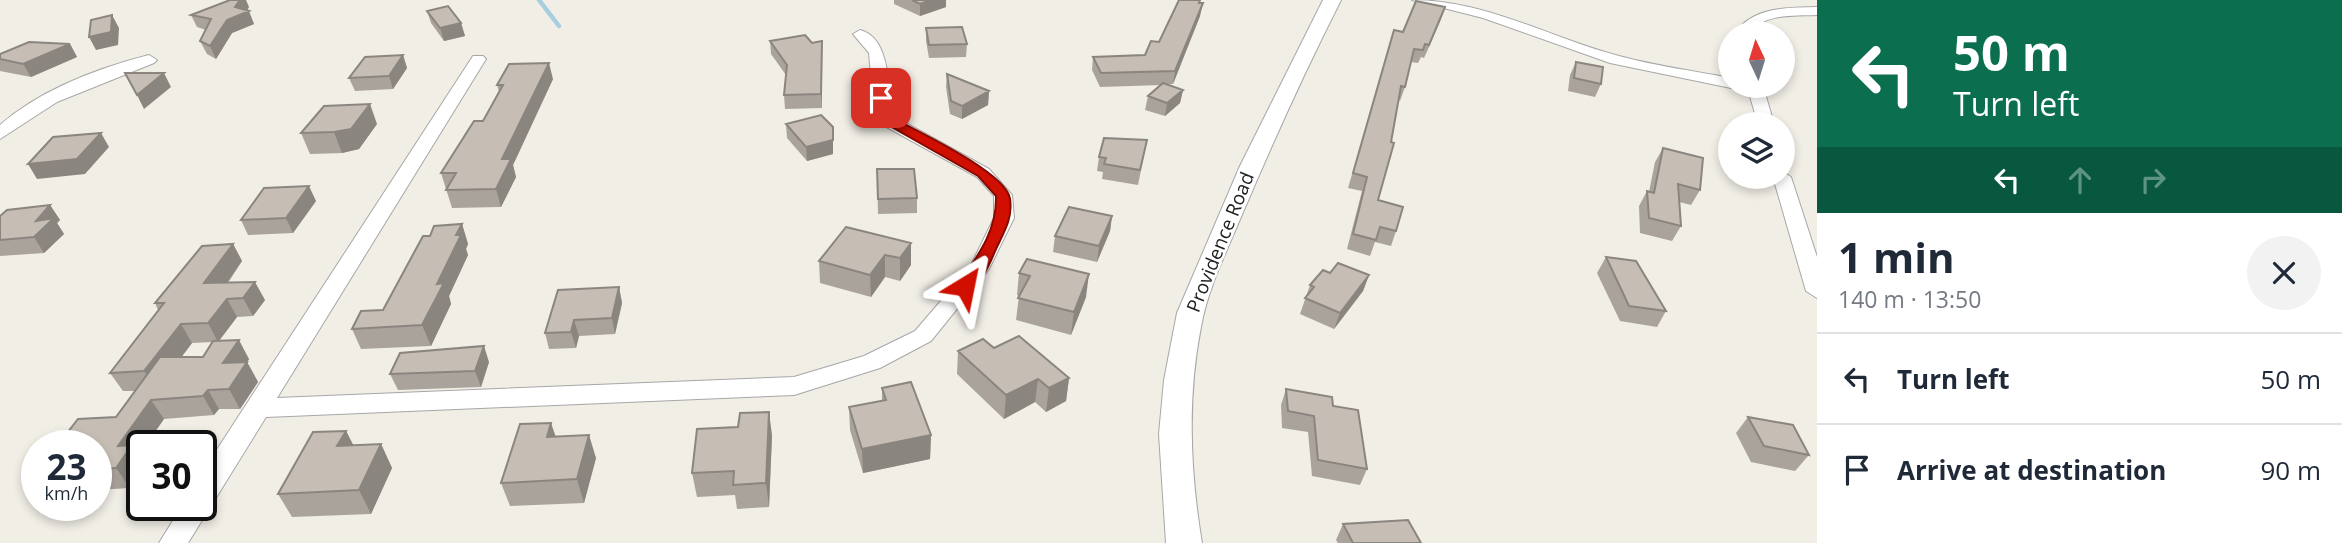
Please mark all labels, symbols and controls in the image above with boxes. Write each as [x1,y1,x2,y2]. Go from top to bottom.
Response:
text: 50 m [1953,19,2070,85]
north arrow [1718,21,1796,98]
map controls [1718,21,1795,189]
icon: left [1838,28,1929,119]
pin [851,68,911,128]
icon: arrive [862,79,900,117]
text: Turn left [1953,82,2079,125]
button: layers [1718,112,1795,189]
icon: left [1988,161,2026,199]
icon: ahead [2061,161,2099,199]
icon: right [2134,161,2172,199]
street label: Providence Road [1180,168,1260,316]
text: 1 min [1838,228,1955,285]
button: close [2247,236,2321,310]
position arrow [928,249,1002,323]
text: 140 m · 13:50 [1838,283,1981,315]
icon: left [1838,360,1876,398]
text: Turn left [1897,361,2009,397]
text: 50 m [2260,361,2321,397]
speed limit sign: 30 [126,430,217,521]
text: 23 [46,443,87,490]
icon: arrive [1838,451,1876,489]
text: Arrive at destination [1897,452,2166,488]
text: 90 m [2260,452,2321,488]
text: km/h [45,481,88,505]

